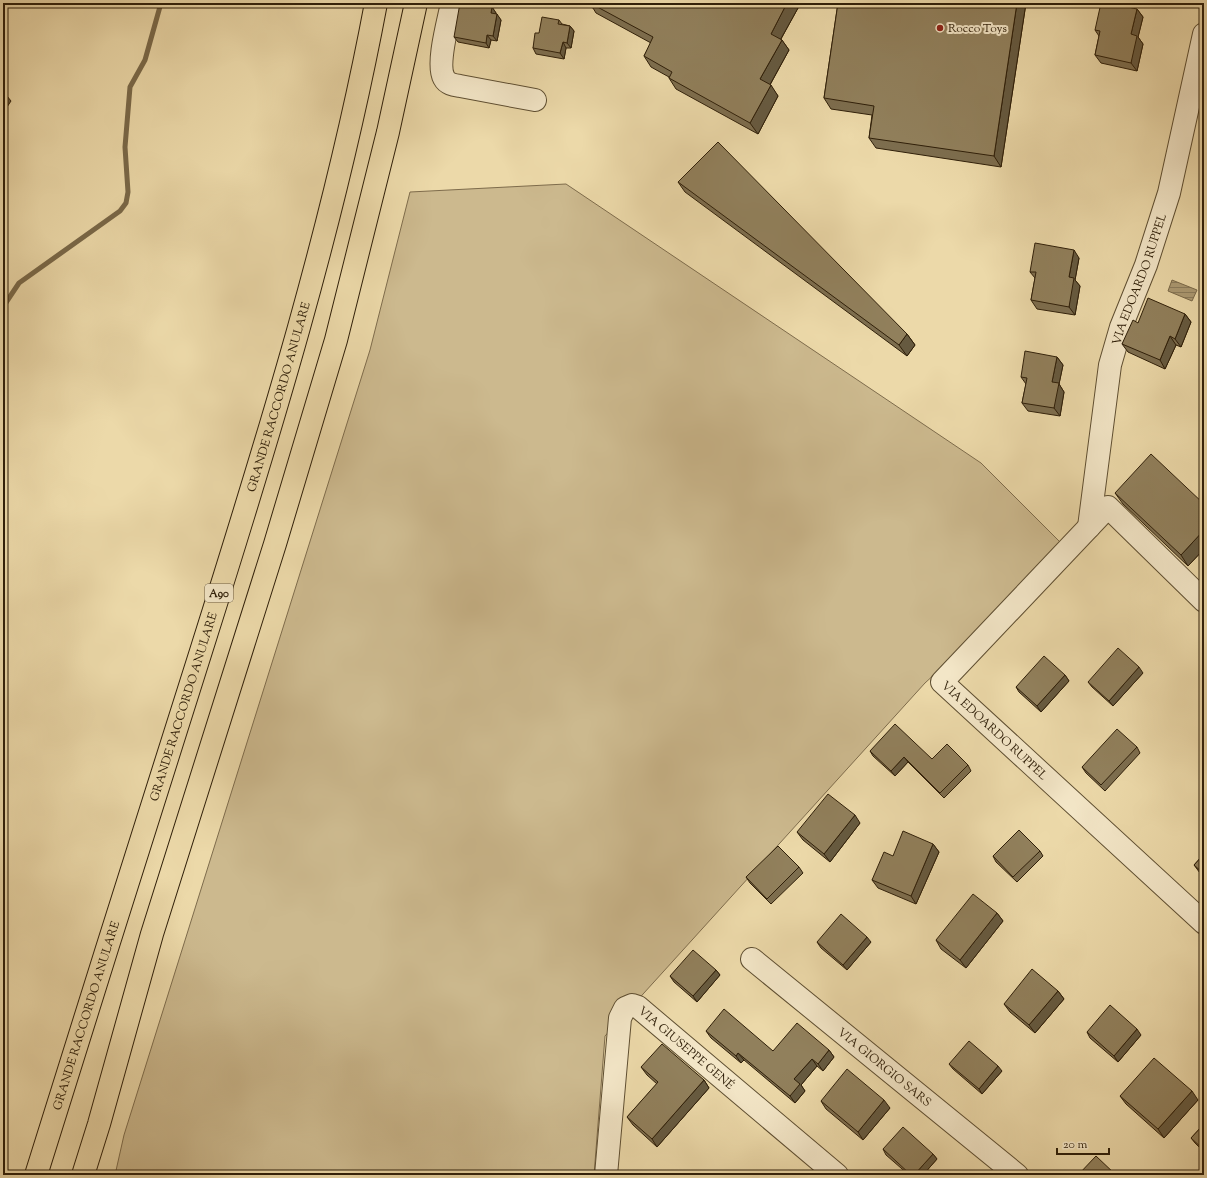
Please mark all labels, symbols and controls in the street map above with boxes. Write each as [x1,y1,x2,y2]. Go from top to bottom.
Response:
place label: Rocco Toys [948,20,1007,38]
marker: Rocco Toys [935,23,945,33]
street label: VIA EDOARDO RUPPEL [1108,211,1172,347]
street label: GRANDE RACCORDO ANULARE [243,299,316,495]
road number: A90 [205,584,233,602]
street label: GRANDE RACCORDO ANULARE [146,609,223,804]
street label: VIA EDOARDO RUPPEL [937,677,1051,785]
street label: GRANDE RACCORDO ANULARE [49,918,125,1113]
street label: VIA GIUSEPPE GENÉ [634,1003,738,1095]
street label: VIA GIORGIO SARS [833,1024,935,1112]
scale bar [1057,1130,1109,1156]
text: 20 m [1063,1136,1088,1154]

